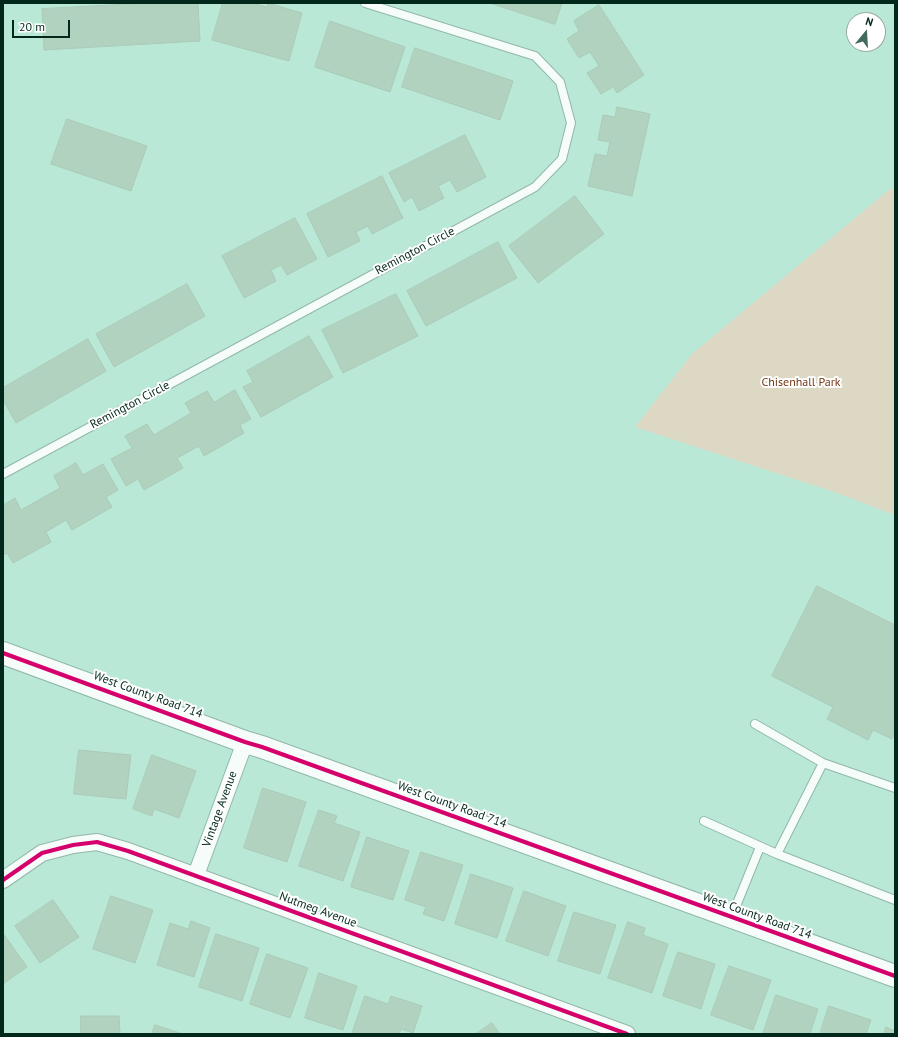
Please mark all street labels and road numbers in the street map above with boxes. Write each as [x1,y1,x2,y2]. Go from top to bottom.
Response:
street label: Remington Circle [373,224,457,278]
street label: Remington Circle [88,378,172,432]
street label: West County Road 714 [92,669,204,721]
street label: Vintage Avenue [200,769,240,849]
street label: West County Road 714 [396,779,508,831]
street label: Nutmeg Avenue [277,889,359,931]
street label: West County Road 714 [701,890,813,942]

